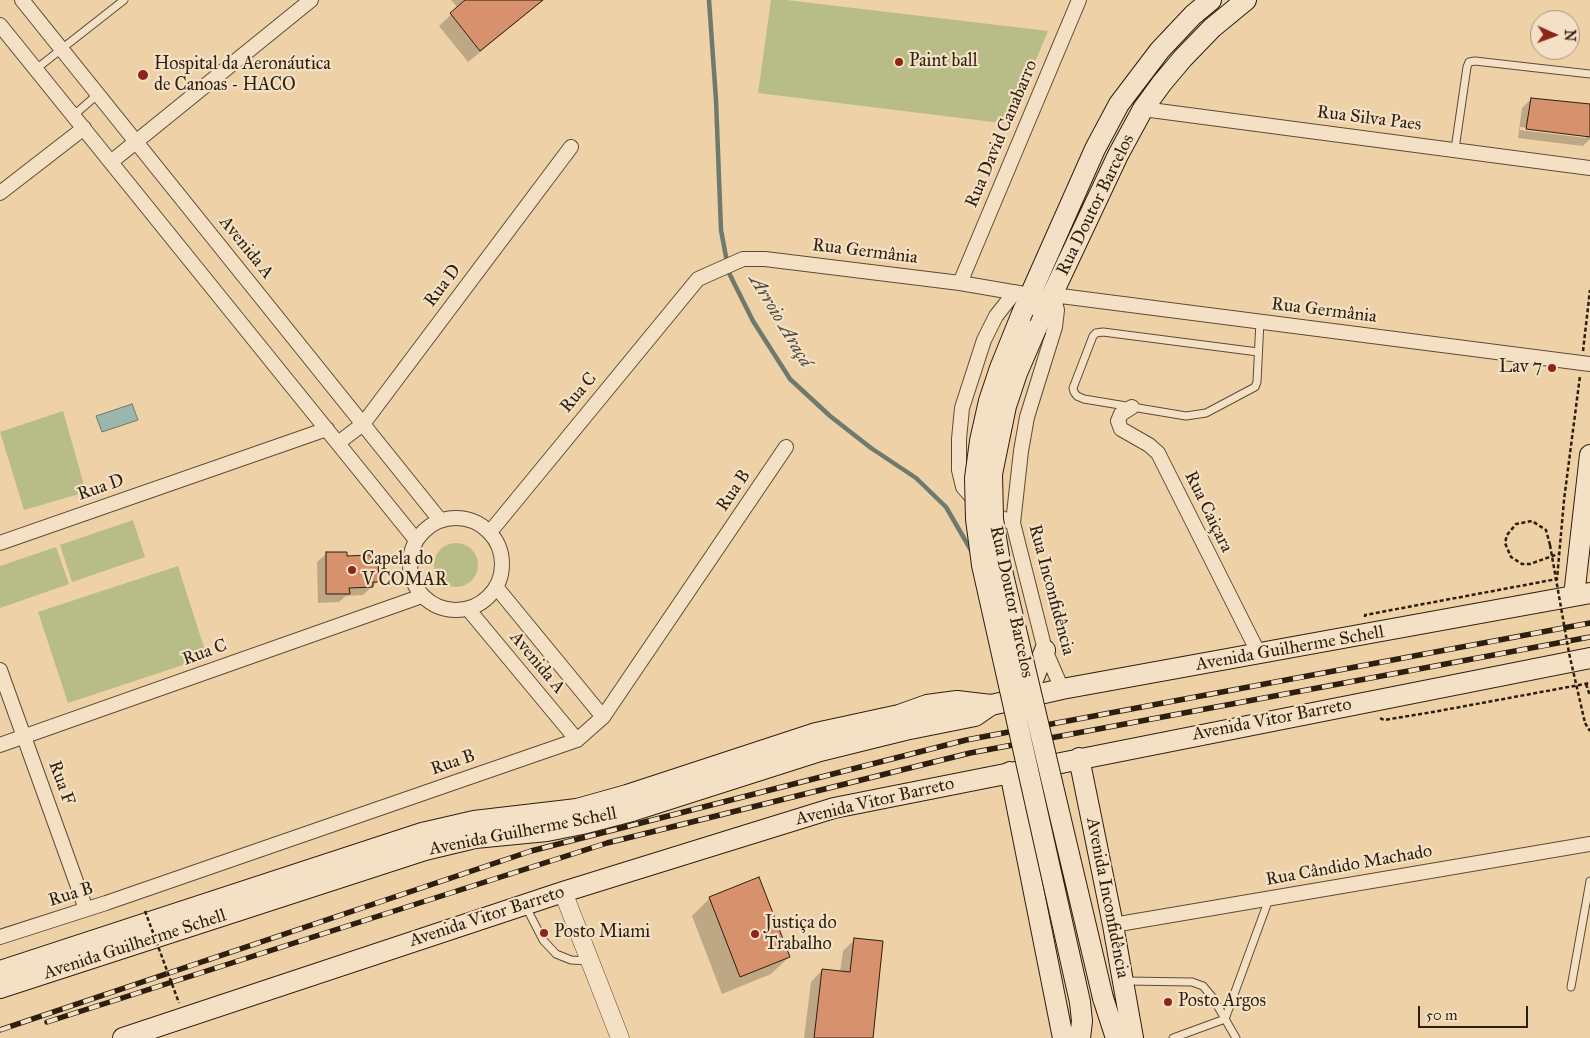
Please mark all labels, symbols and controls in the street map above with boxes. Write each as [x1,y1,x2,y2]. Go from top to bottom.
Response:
north arrow [1530,10,1580,60]
text: N [1561,29,1578,42]
place label: Paint ball [909,51,978,73]
place label: Hospital da Aeronáutica de Canoas - HACO [154,54,331,96]
marker: Paint ball [893,56,905,68]
street label: Rua David Canabarro [961,57,1043,211]
marker: Hospital da Aeronáutica de Canoas - HACO [136,68,150,82]
street label: Rua Silva Paes [1315,102,1423,136]
street label: Rua Doutor Barcelos [1052,131,1140,279]
street label: Avenida A [214,212,278,284]
street label: Rua Germânia [811,235,919,269]
street label: Rua D [420,260,466,312]
water label: Arroio Araçá [743,270,817,372]
street label: Rua Germânia [1270,294,1378,328]
place label: Lav 7 [1499,357,1542,379]
marker: Lav 7 [1546,362,1558,374]
street label: Rua C [556,368,602,418]
street label: Rua B [712,466,756,516]
street label: Rua Caiçara [1179,468,1237,556]
street label: Rua D [75,470,127,506]
street label: Rua Inconfidência [1023,522,1079,658]
street label: Rua Doutor Barcelos [984,524,1038,680]
place label: Capela do V COMAR [362,549,448,592]
marker: Capela do V COMAR [346,564,358,576]
street label: Avenida Guilherme Schell [1194,622,1386,676]
street label: Avenida A [505,627,569,699]
street label: Rua C [180,635,230,671]
street label: Avenida Vitor Barreto [1190,694,1354,746]
street label: Rua B [428,745,478,781]
street label: Rua F [43,758,79,808]
street label: Avenida Vitor Barreto [794,773,956,831]
street label: Avenida Guilherme Schell [427,803,619,861]
street label: Avenida Inconfidência [1081,816,1133,980]
street label: Rua Cândido Machado [1264,841,1434,891]
street label: Rua B [46,878,96,912]
street label: Avenida Vitor Barreto [407,882,567,952]
street label: Avenida Guilherme Schell [41,905,229,985]
place label: Justiça do Trabalho [765,913,837,956]
place label: Posto Miami [554,922,650,944]
marker: Posto Miami [538,927,550,939]
marker: Justiça do Trabalho [749,928,761,940]
place label: Posto Argos [1178,991,1266,1013]
marker: Posto Argos [1162,996,1174,1008]
scale bar [1420,996,1530,1028]
text: 50 m [1426,1006,1458,1024]

